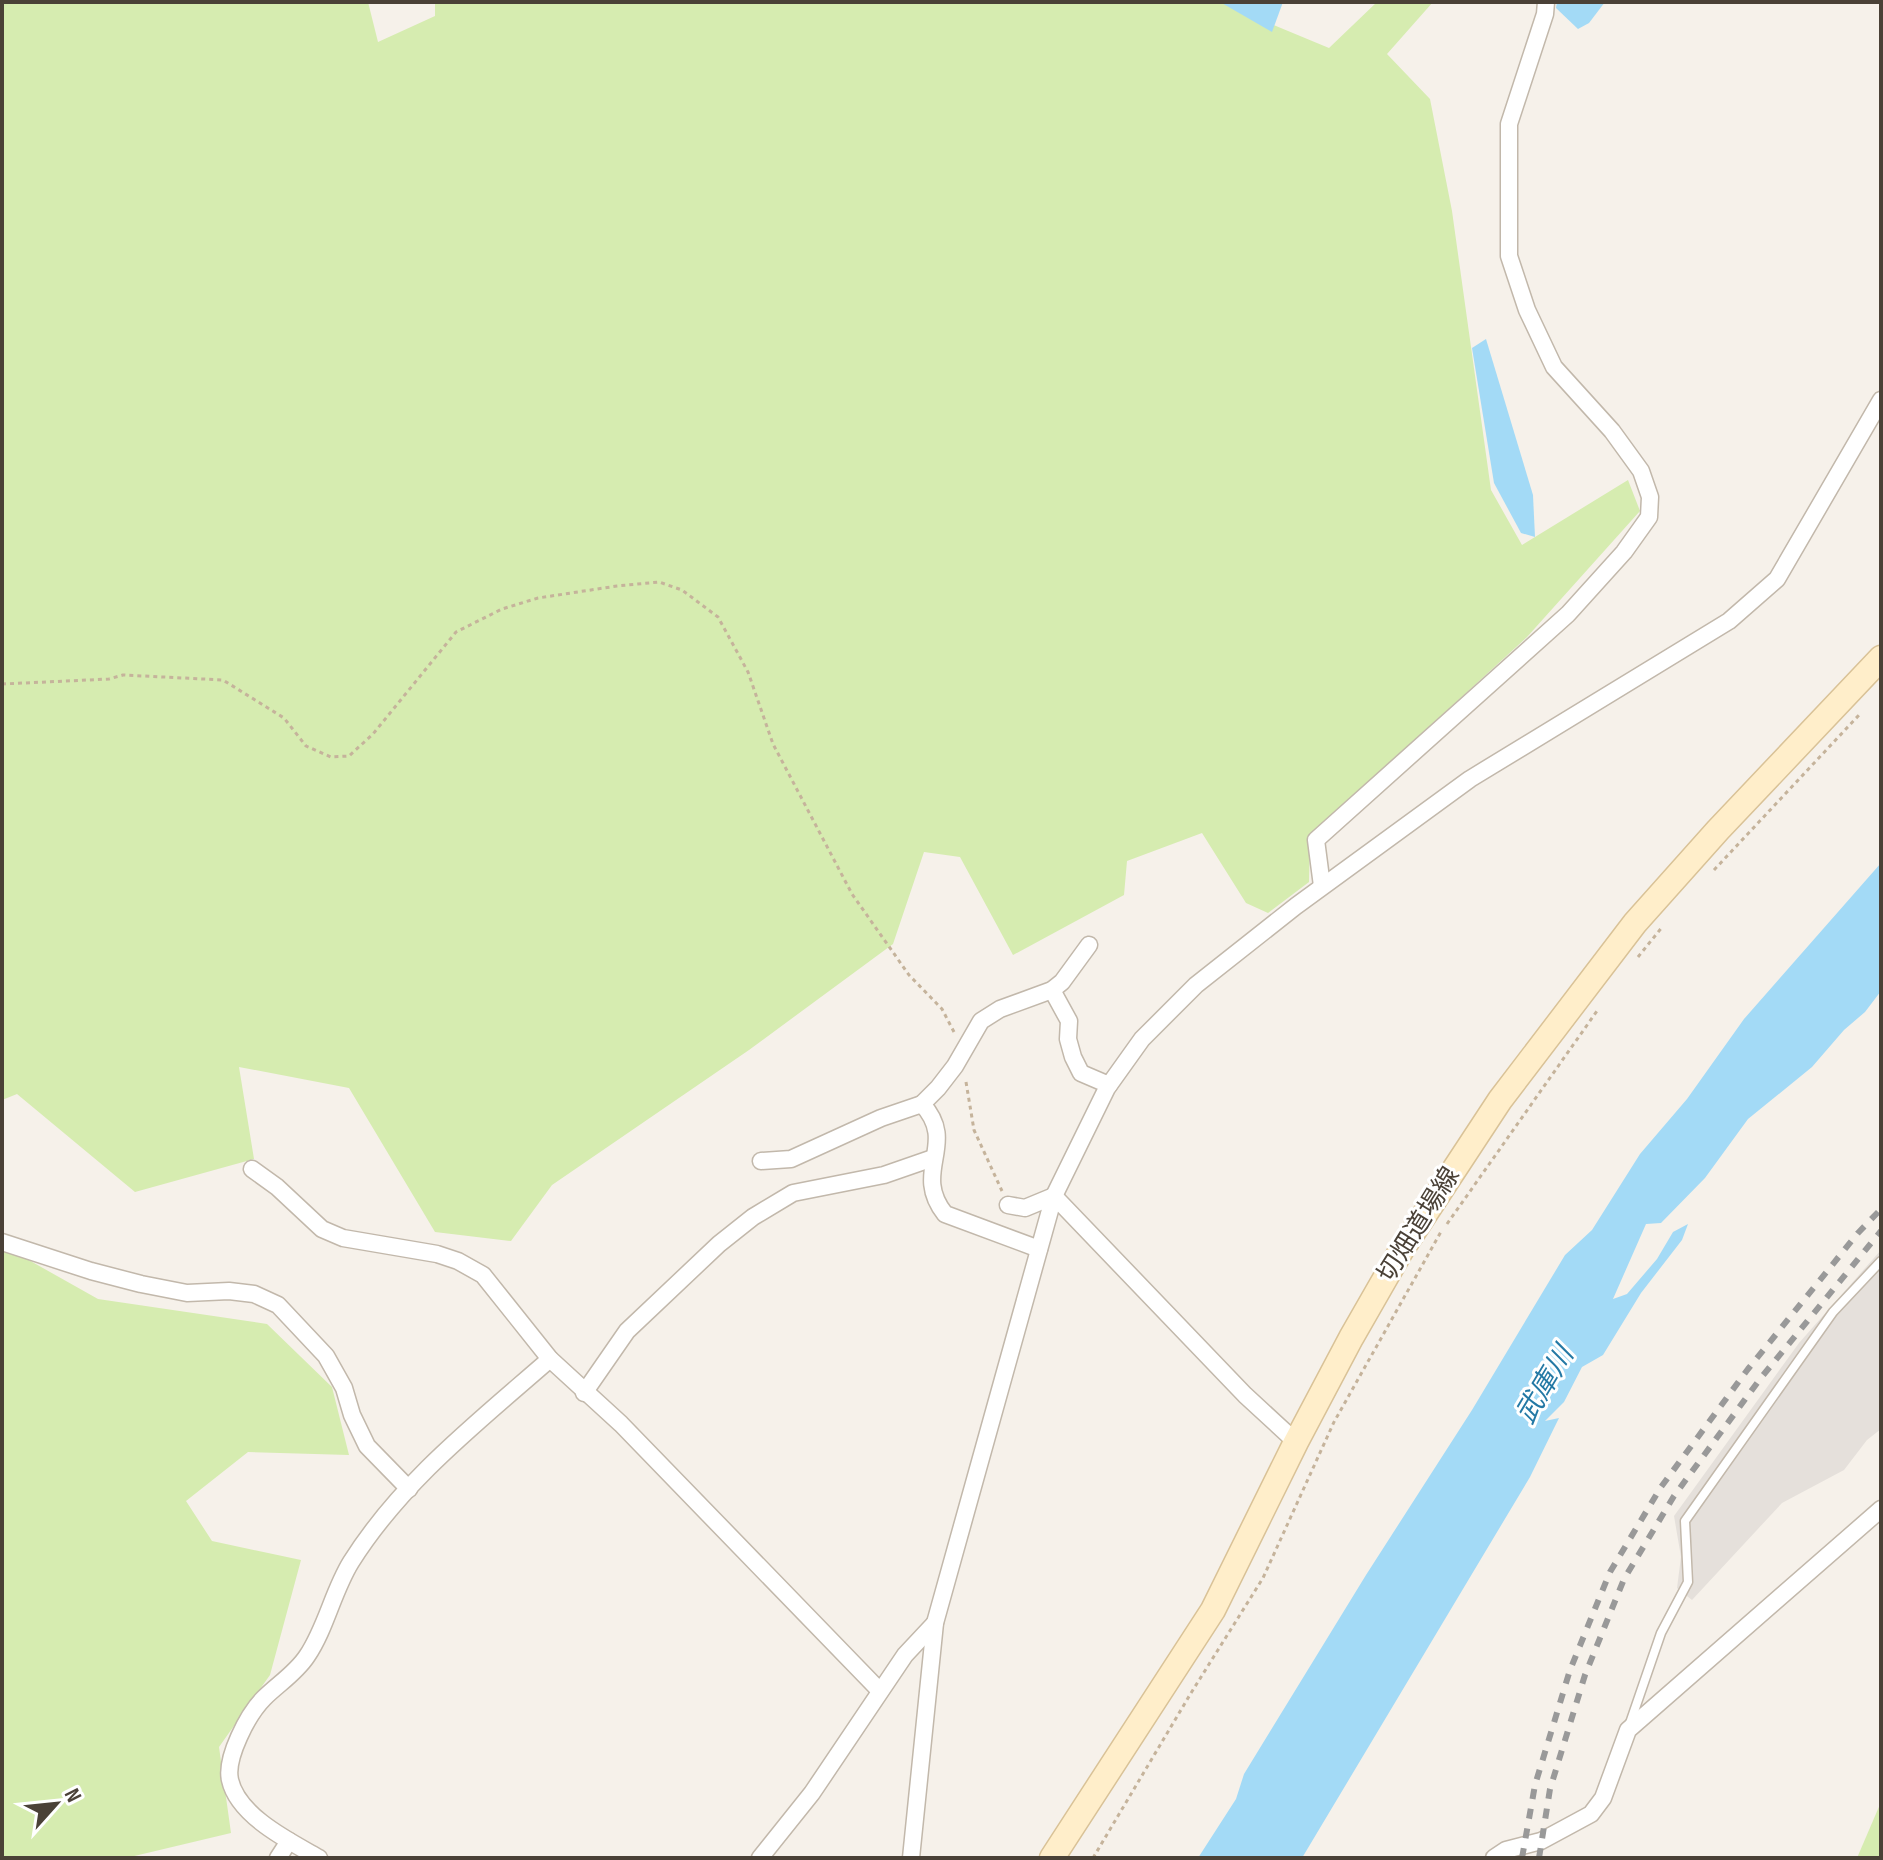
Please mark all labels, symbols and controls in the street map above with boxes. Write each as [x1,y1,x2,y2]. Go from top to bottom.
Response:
street label: 切畑道場線 [1371,1162,1467,1288]
water label: 武庫川 [1509,1338,1582,1430]
north arrow [16,1764,96,1844]
text: N [58,1784,87,1807]

